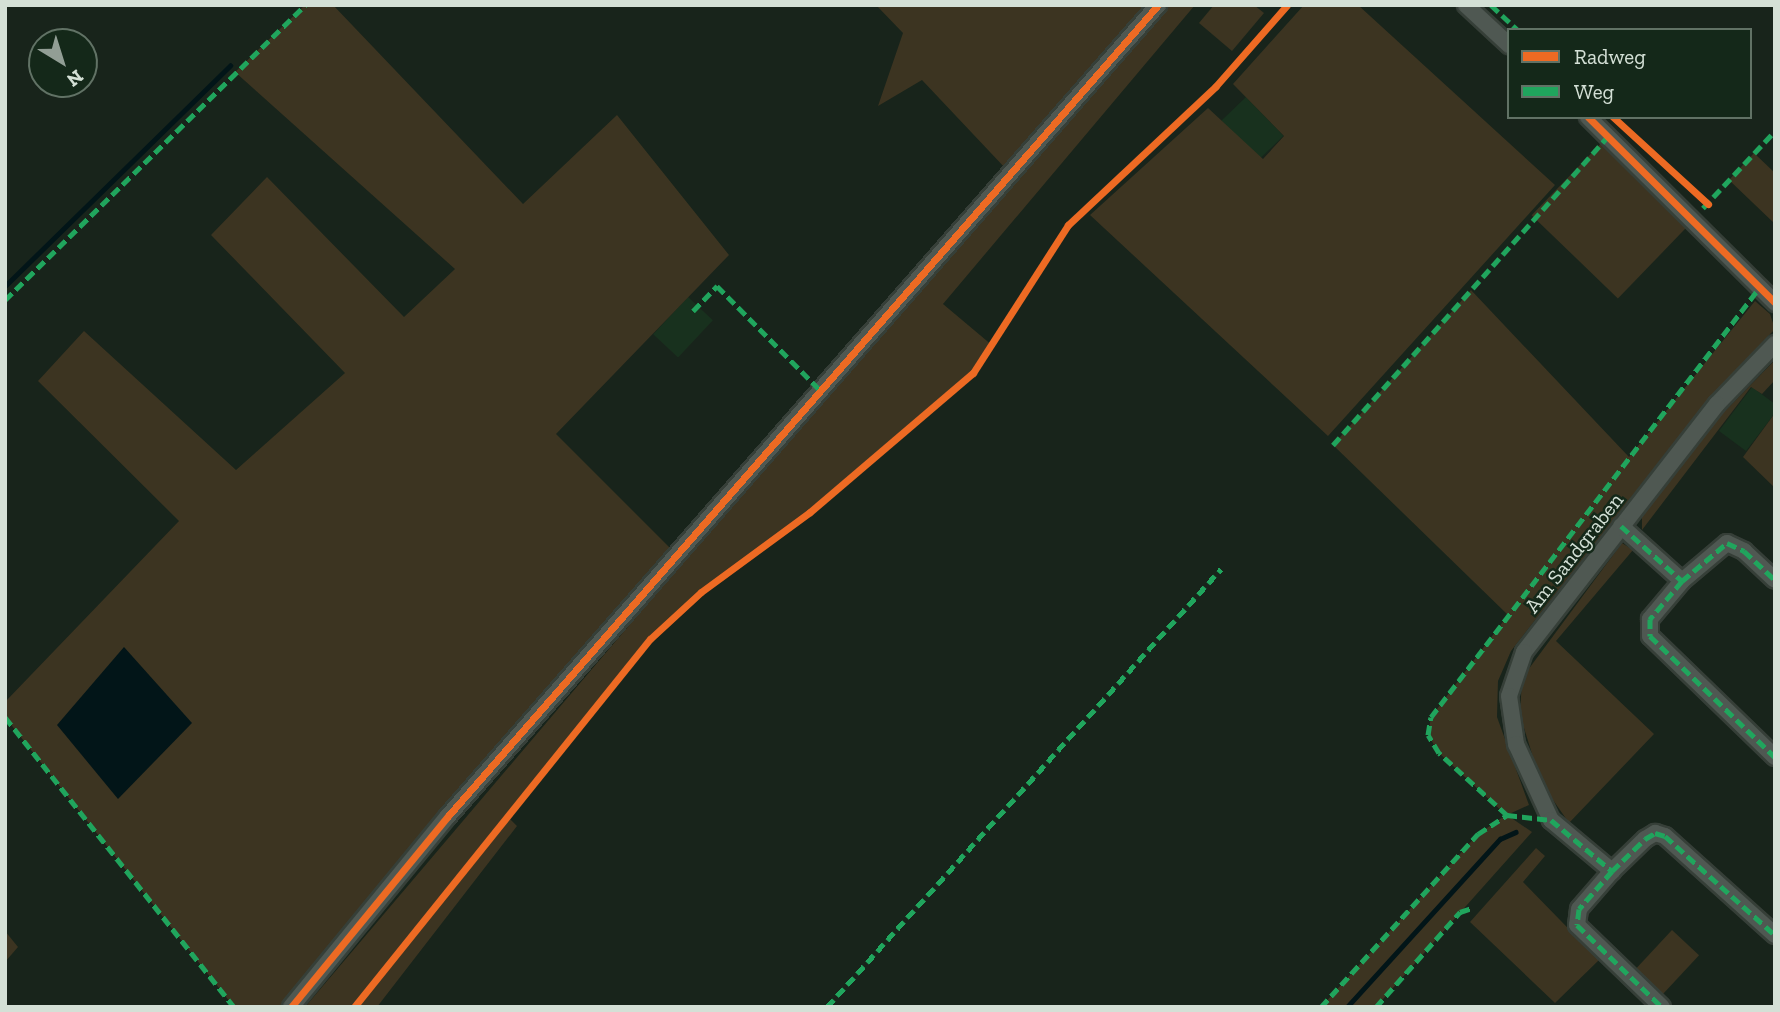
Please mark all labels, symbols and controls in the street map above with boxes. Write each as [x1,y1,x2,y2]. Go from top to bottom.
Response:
north arrow [28,28,98,98]
legend [1507,28,1752,119]
text: Radweg [1574,44,1646,69]
text: N [62,65,88,92]
text: Weg [1574,79,1614,104]
street label: Am Sandgraben [1519,488,1629,618]

